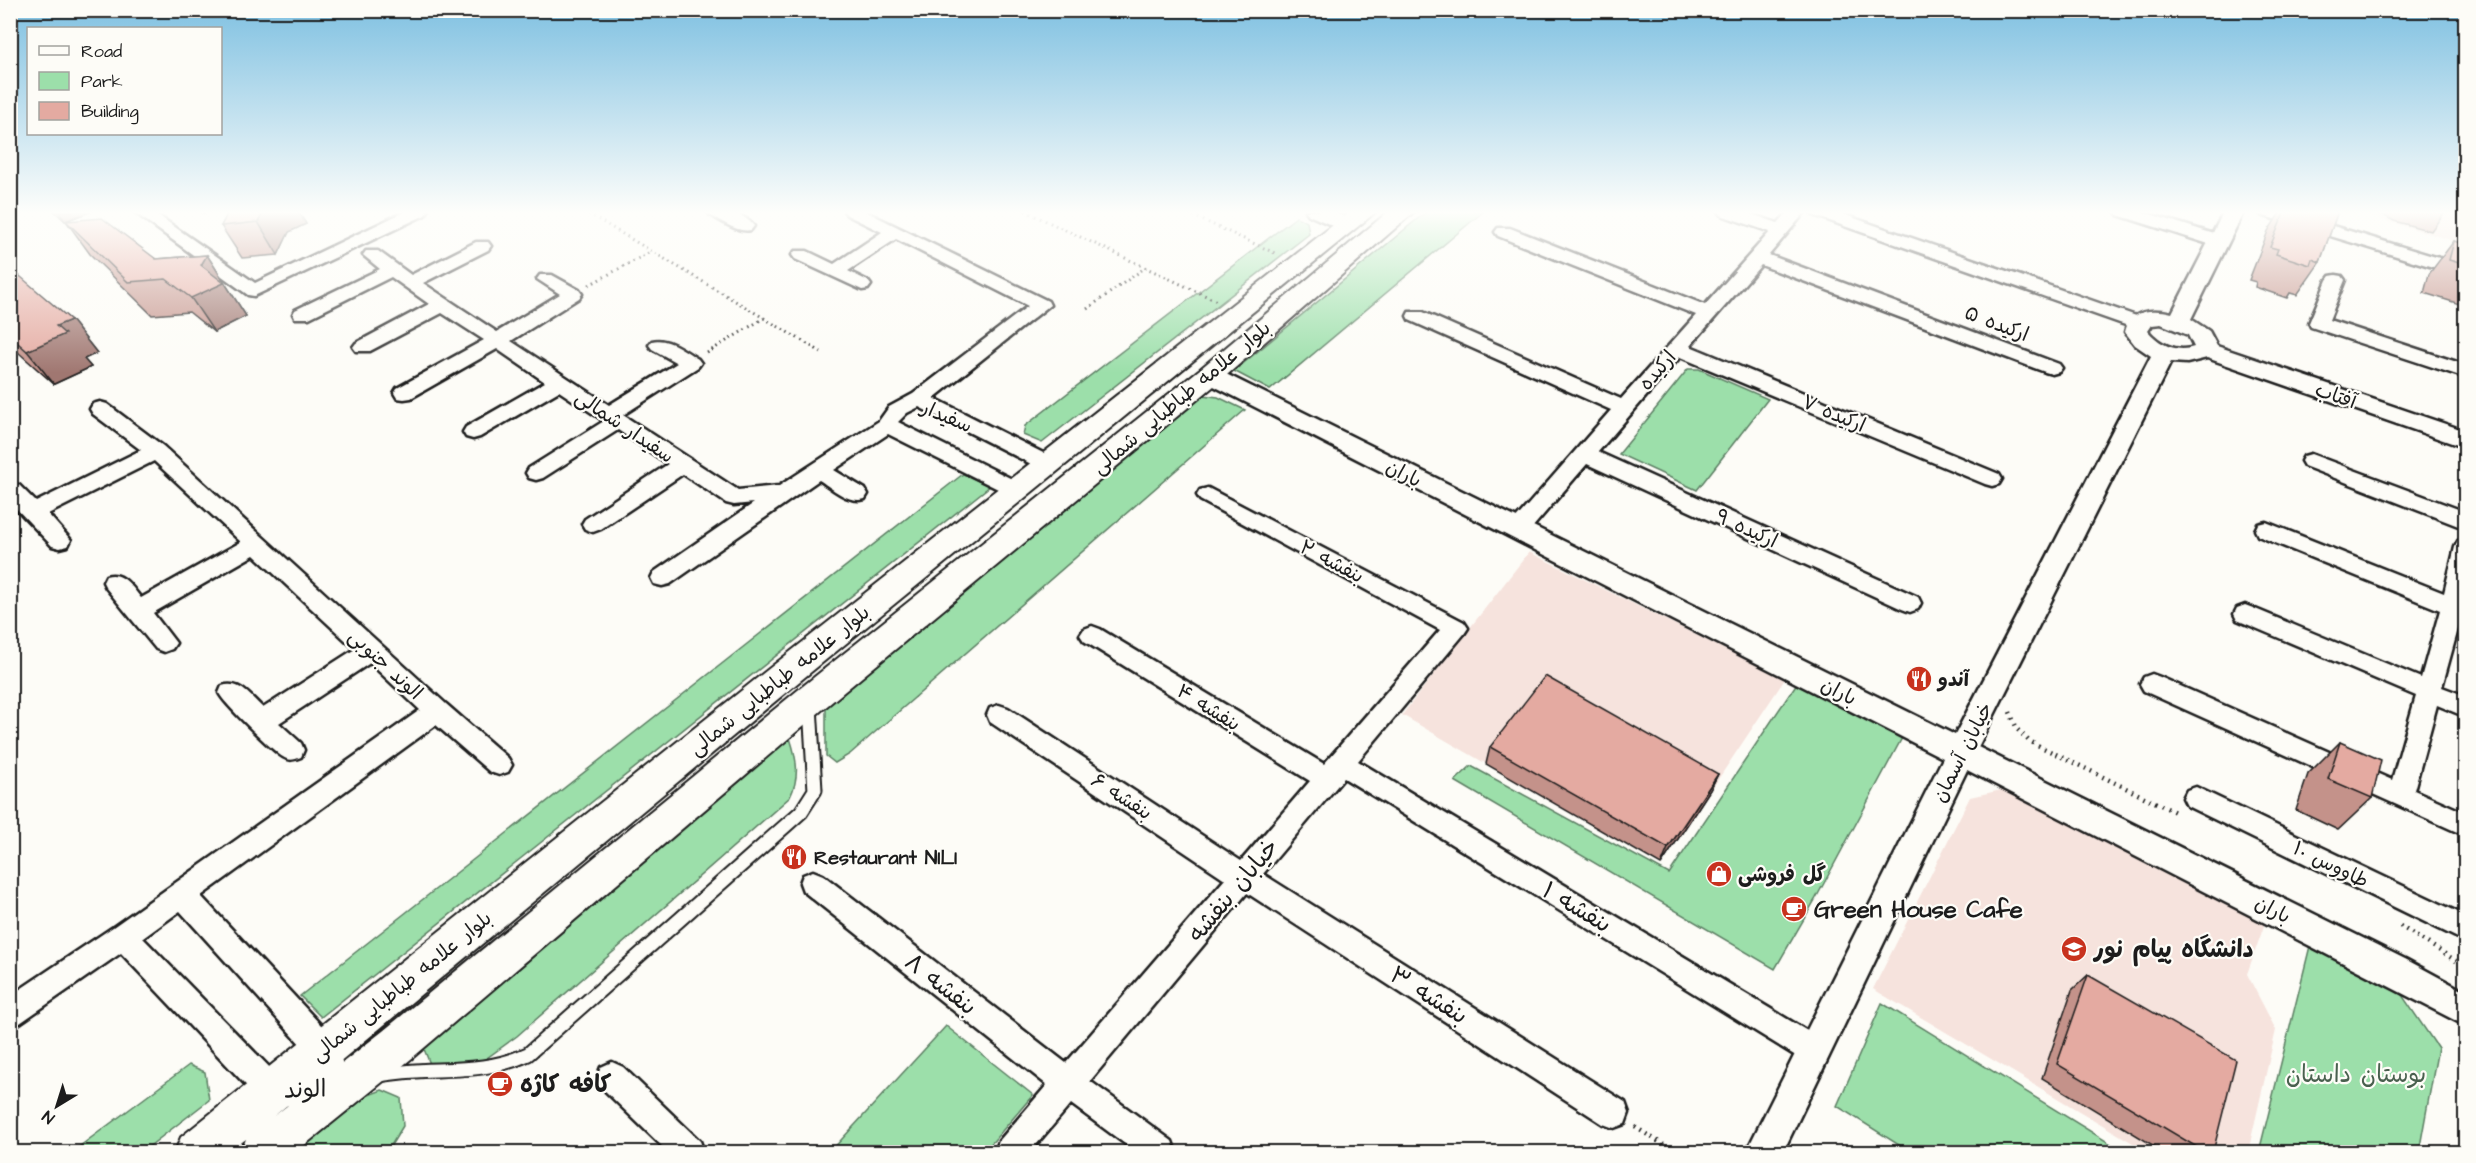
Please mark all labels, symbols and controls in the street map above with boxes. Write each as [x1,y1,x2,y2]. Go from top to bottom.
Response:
legend [27,27,222,135]
text: Road [81,39,122,64]
text: Park [81,69,123,94]
text: Building [81,99,139,125]
street label: ارکیده ۵ [1960,299,2033,349]
street label: بلوار علامه طباطبایی شمالی [1086,315,1277,481]
street label: ارکیده [1632,345,1683,397]
street label: آفتاب [2311,376,2361,416]
street label: سفیدار شمالی [569,383,679,470]
street label: ارکیده ۷ [1797,388,1870,440]
street label: سفیدار [915,393,976,440]
street label: باران [1381,453,1426,495]
street label: ارکیده ۹ [1711,502,1782,555]
street label: بنفشه ۲ [1294,533,1369,590]
street label: بلوار علامه طباطبایی شمالی [683,599,876,763]
street label: الوند جنوبی [342,623,429,706]
restaurant icon: آندو [1904,664,1934,694]
place label: آندو [1936,666,1971,694]
street label: باران [1816,671,1861,713]
street label: بنفشه ۴ [1171,677,1246,738]
street label: خیابان آسمان [1926,698,2000,807]
street label: بنفشه ۶ [1085,767,1158,827]
street label: خیابان بنفشه [1180,831,1287,950]
street label: طاووس ۱۰ [2288,835,2373,895]
restaurant icon: Restaurant NILI [779,842,809,872]
place label: Restaurant NILI [814,844,957,872]
shop icon: گل فروشی [1704,859,1734,889]
place label: گل فروشی [1738,861,1826,889]
street label: بنفشه ۱ [1535,874,1618,942]
street label: باران [2250,889,2295,931]
place label: Green House Cafe [1814,893,2023,927]
cafe icon: Green House Cafe [1779,894,1809,924]
street label: بلوار علامه طباطبایی شمالی [305,905,498,1069]
place label: دانشگاه پیام نور [2092,933,2254,967]
school or university icon: دانشگاه پیام نور [2059,934,2089,964]
street label: بنفشه ۸ [897,946,984,1024]
street label: بنفشه ۳ [1383,959,1474,1033]
park label: بوستان داستان [2286,1058,2426,1092]
place label: کافه کاژه [520,1068,612,1102]
cafe icon: کافه کاژه [485,1069,515,1099]
street label: الوند [283,1072,327,1108]
north arrow [27,1076,87,1136]
text: N [38,1105,59,1129]

